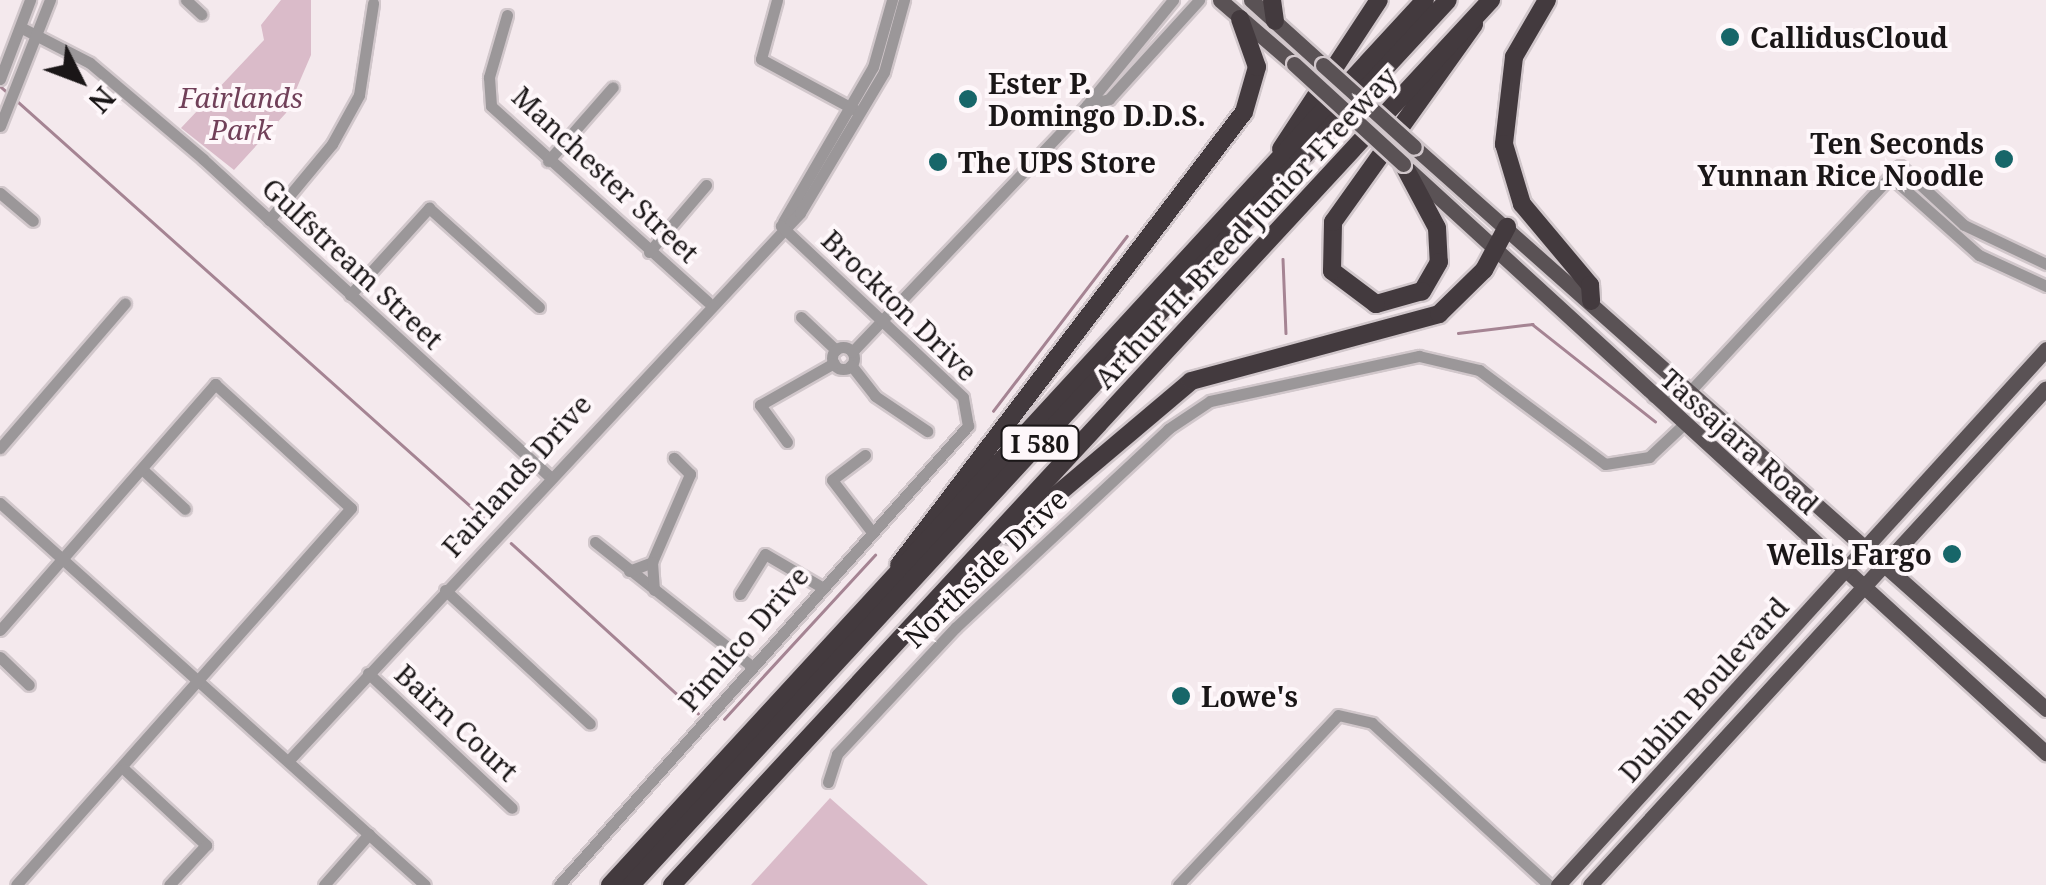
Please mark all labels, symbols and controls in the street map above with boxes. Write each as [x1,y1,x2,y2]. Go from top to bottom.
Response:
place label: CallidusCloud [1750,20,1948,54]
marker: CallidusCloud [1719,26,1741,48]
north arrow [30,30,130,130]
street label: Arthur H. Breed Junior Freeway [1087,59,1403,395]
place label: Ester P. Domingo D.D.S. [988,66,1206,132]
text: N [81,79,124,121]
street label: Manchester Street [506,79,706,269]
park label: Fairlands Park [179,80,303,146]
marker: Ester P. Domingo D.D.S. [957,88,979,110]
place label: Ten Seconds Yunnan Rice Noodle [1697,126,1984,192]
place label: The UPS Store [958,145,1156,179]
marker: Ten Seconds Yunnan Rice Noodle [1993,148,2015,170]
marker: The UPS Store [927,151,949,173]
street label: Gulfstream Street [256,171,450,355]
street label: Brockton Drive [815,222,985,388]
street label: Tassajara Road [1654,361,1826,521]
street label: Fairlands Drive [434,387,598,563]
road number: I 580 [1000,423,1080,463]
street label: Northside Drive [897,482,1073,654]
place label: Wells Fargo [1767,537,1932,571]
marker: Wells Fargo [1941,543,1963,565]
street label: Pimlico Drive [671,559,815,717]
street label: Dublin Boulevard [1611,590,1795,788]
street label: Bairn Court [389,657,525,787]
place label: Lowe's [1201,679,1298,713]
marker: Lowe's [1170,685,1192,707]

